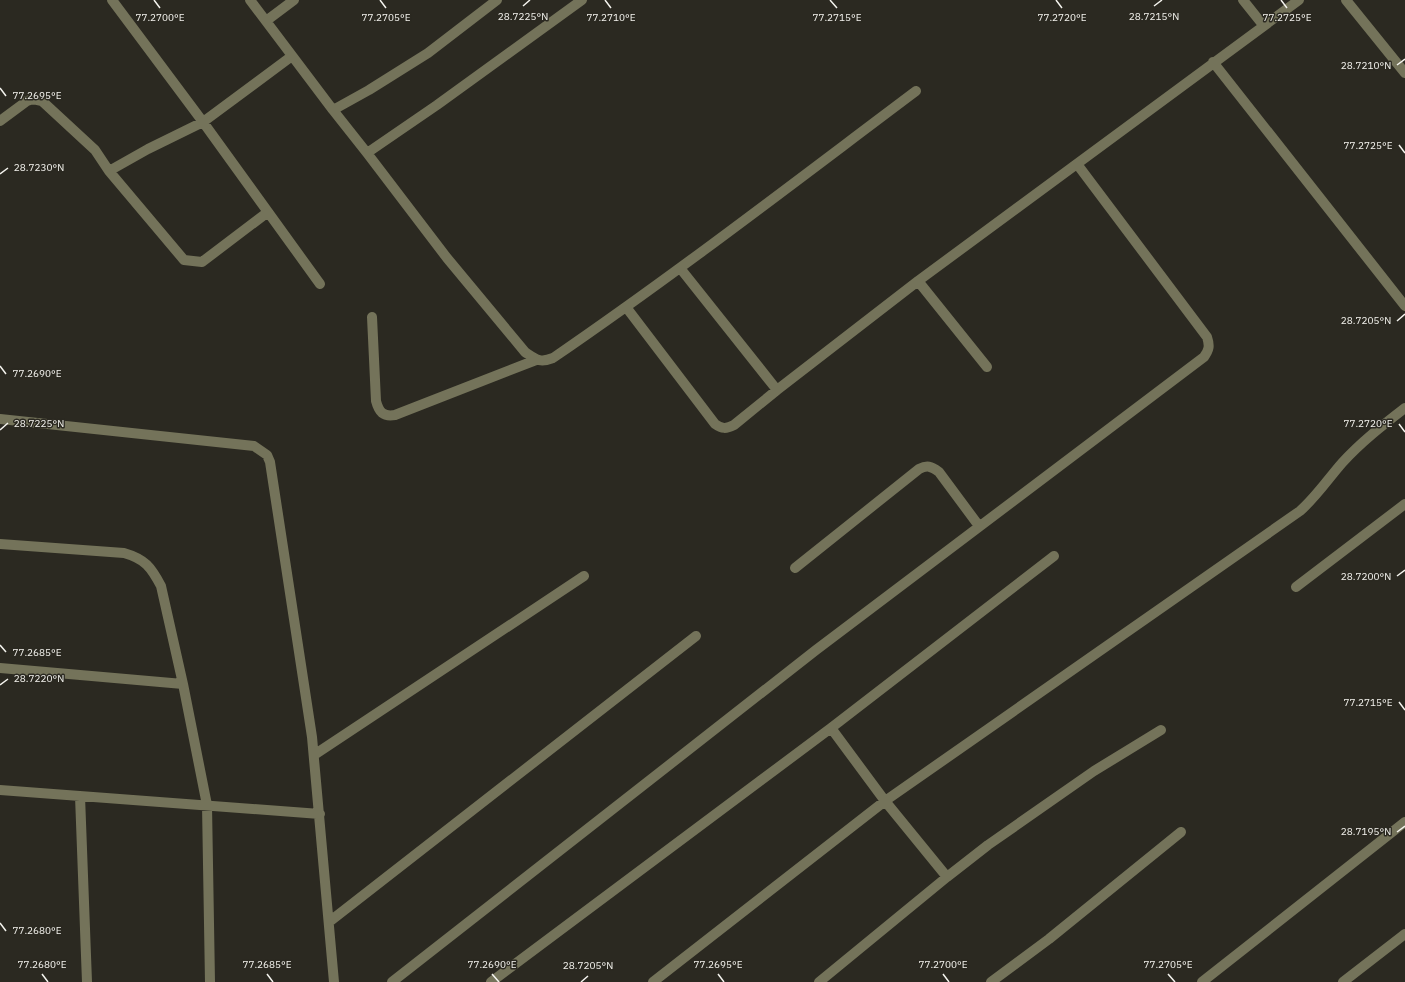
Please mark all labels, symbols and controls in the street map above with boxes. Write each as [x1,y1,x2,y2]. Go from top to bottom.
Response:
text: 28.7225°N [498,10,548,23]
text: 28.7215°N [1129,10,1179,23]
text: 77.2700°E [135,11,185,24]
text: 77.2705°E [361,11,411,24]
text: 77.2710°E [586,11,636,24]
text: 77.2715°E [812,11,862,24]
text: 77.2720°E [1037,11,1087,24]
text: 77.2725°E [1262,11,1312,24]
text: 28.7210°N [1341,59,1391,72]
text: 77.2695°E [12,89,62,102]
text: 77.2725°E [1343,139,1393,152]
text: 28.7230°N [14,161,64,174]
text: 28.7205°N [1341,314,1391,327]
text: 77.2690°E [12,367,62,380]
text: 28.7225°N [14,417,64,430]
text: 77.2720°E [1343,417,1393,430]
text: 28.7200°N [1341,570,1391,583]
text: 77.2685°E [12,646,62,659]
text: 28.7220°N [14,672,64,685]
text: 77.2715°E [1343,696,1393,709]
text: 28.7195°N [1341,825,1391,838]
text: 77.2680°E [12,924,62,937]
text: 77.2680°E [17,958,67,971]
text: 77.2685°E [242,958,292,971]
text: 77.2690°E [467,958,517,971]
text: 77.2695°E [693,958,743,971]
text: 77.2700°E [918,958,968,971]
text: 77.2705°E [1143,958,1193,971]
text: 28.7205°N [563,959,613,972]

